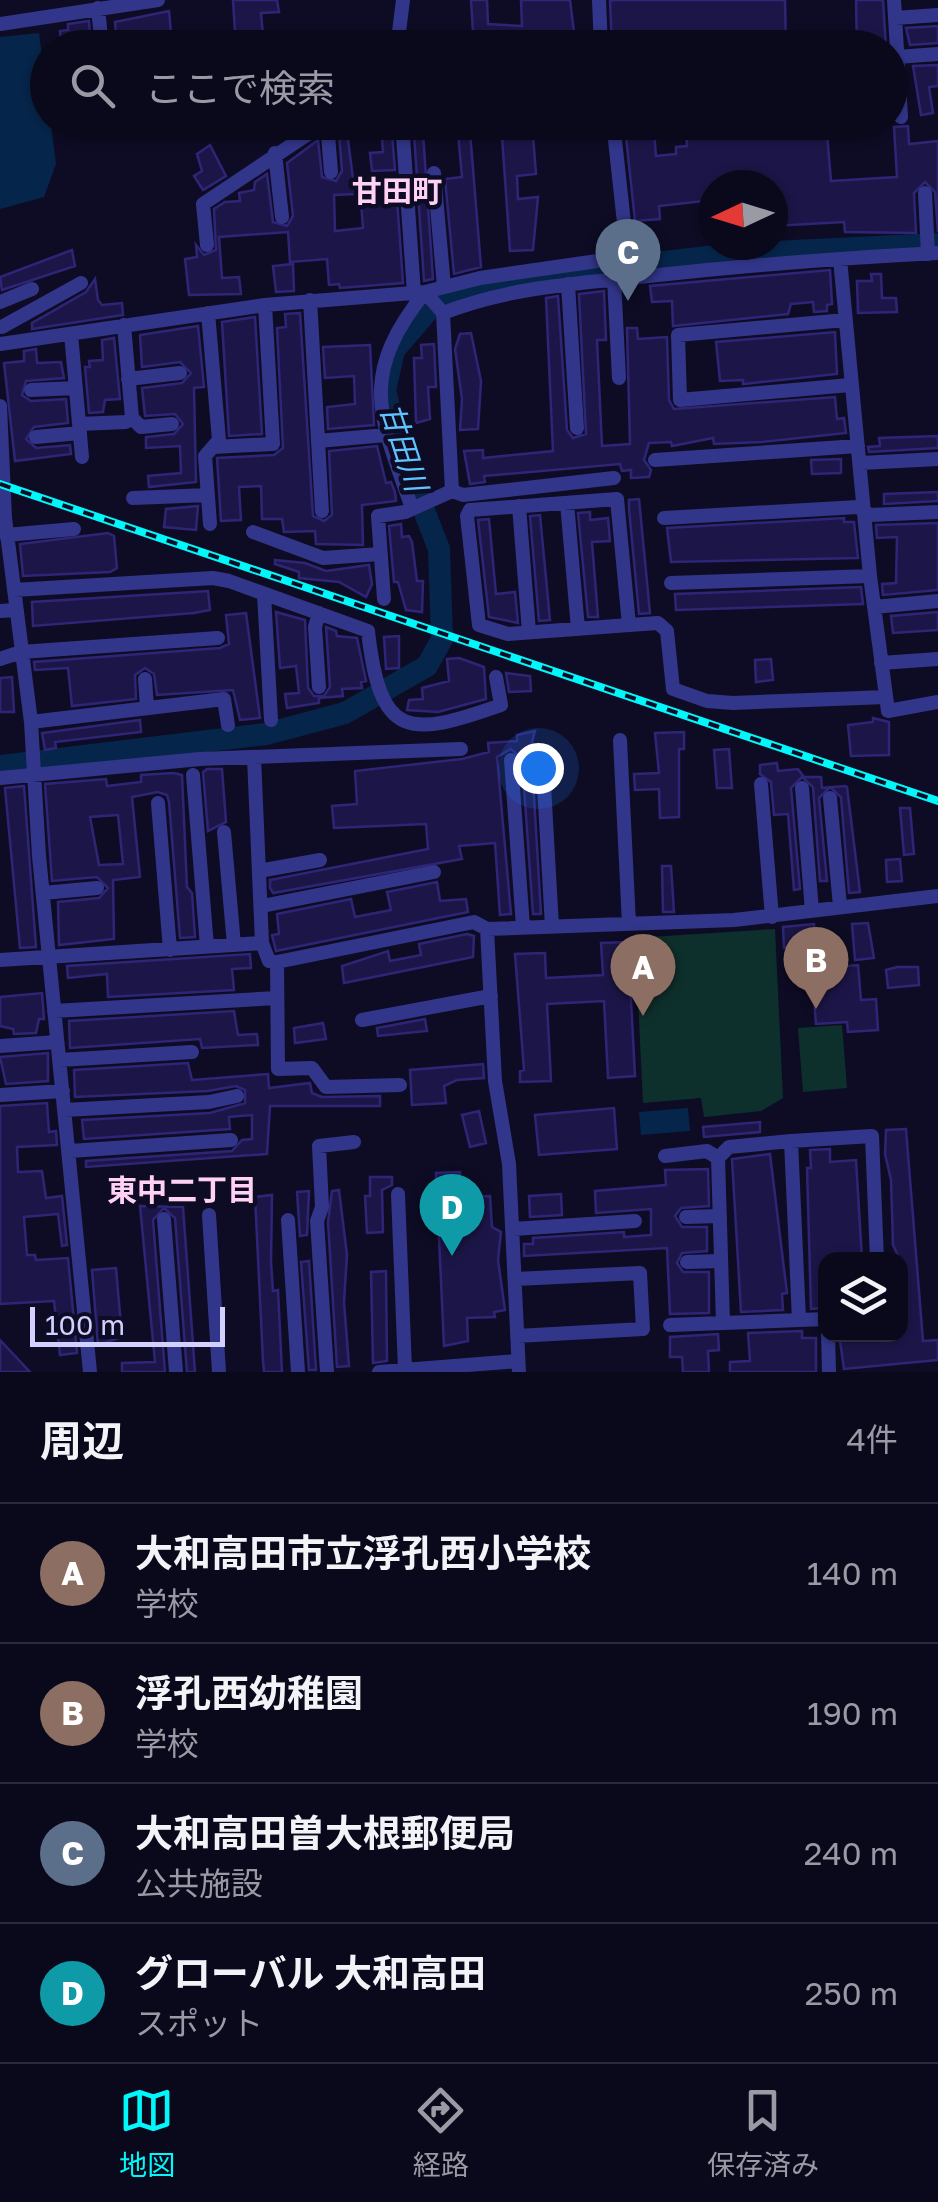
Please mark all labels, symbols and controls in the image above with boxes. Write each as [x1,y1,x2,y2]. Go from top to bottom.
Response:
search box [30,30,908,140]
icon: search [65,58,120,113]
text: ここで検索 [145,65,335,110]
north arrow [698,170,788,260]
district label: 甘田町 [352,173,442,209]
pin: C [596,218,660,301]
water label: 甘田川 [373,399,436,498]
your location [513,743,564,794]
pin: B [784,926,848,1009]
pin: A [610,934,676,1016]
district label: 東中二丁目 [107,1172,257,1208]
pin: D [420,1174,484,1256]
map controls [818,1252,908,1342]
button: layers [818,1252,908,1342]
scale bar [30,1302,225,1346]
text: 100 m [45,1308,125,1341]
text: 周辺 [40,1415,124,1465]
text: 4件 [846,1420,898,1458]
text: 大和高田市立浮孔西小学校 [135,1530,591,1575]
text: A [61,1554,84,1592]
text: 140 m [807,1554,898,1592]
text: 学校 [135,1584,199,1622]
text: 浮孔西幼稚園 [135,1670,363,1715]
text: B [61,1694,84,1732]
text: 190 m [807,1694,898,1732]
text: 学校 [135,1724,199,1762]
text: 大和高田曽大根郵便局 [135,1810,515,1855]
text: C [61,1834,84,1872]
text: 240 m [804,1834,898,1872]
text: 公共施設 [135,1864,263,1902]
text: グローバル 大和高田 [135,1950,486,1995]
text: D [61,1974,84,2012]
text: 250 m [805,1974,898,2012]
text: スポット [135,2004,263,2042]
tab: 地図 [119,2083,175,2183]
tab: 経路 [413,2083,469,2183]
tab: 保存済み [707,2083,819,2183]

